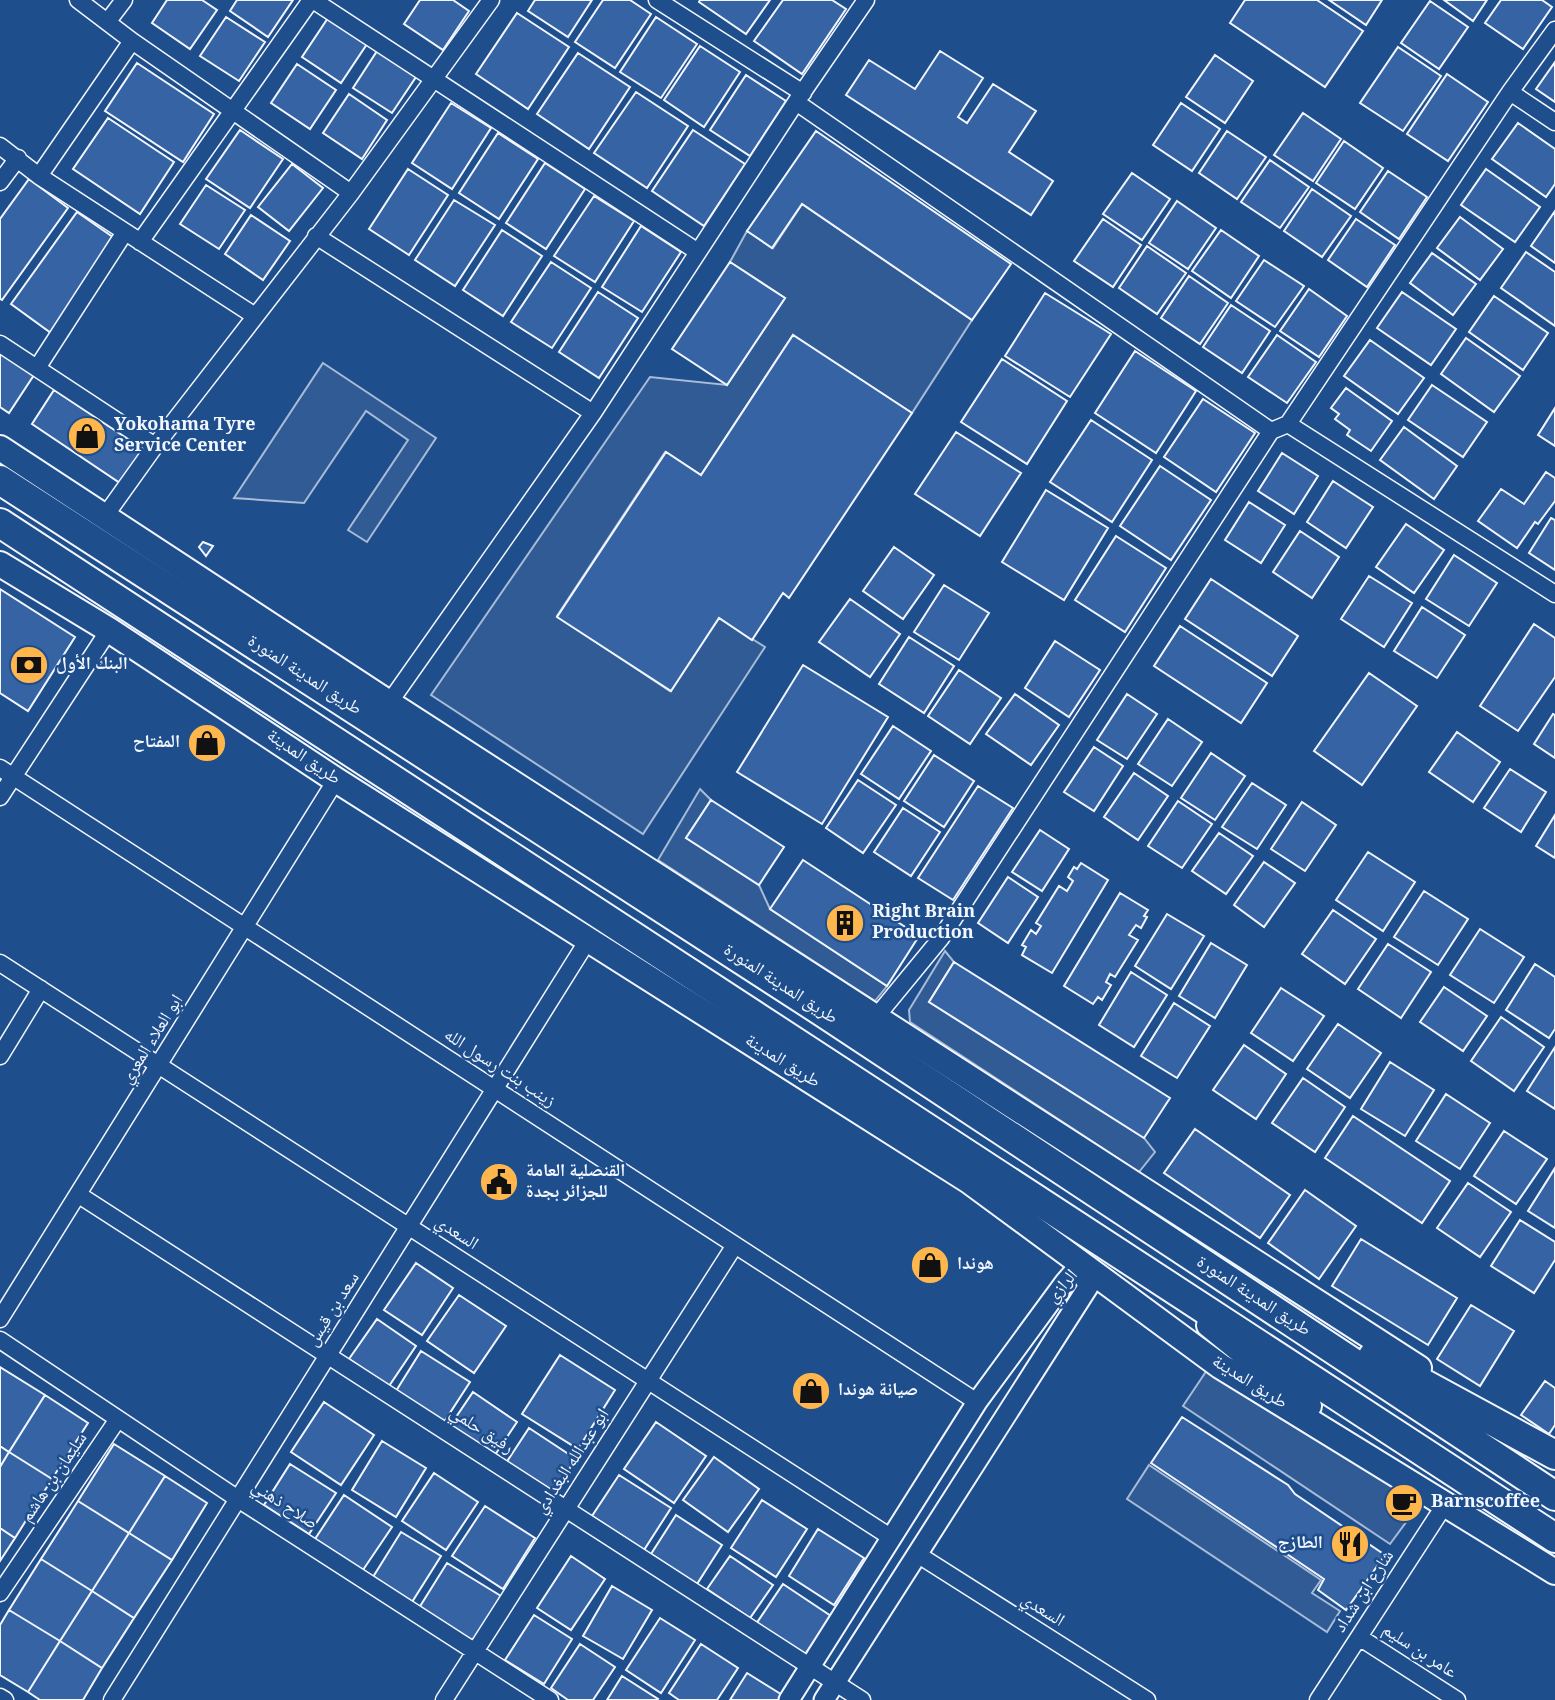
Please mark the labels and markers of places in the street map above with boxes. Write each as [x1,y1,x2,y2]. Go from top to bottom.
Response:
place label: Yokohama Tyre Service Center [114,411,256,462]
shop icon: Yokohama Tyre Service Center [66,415,108,457]
bank icon: البنك الأول [8,644,50,686]
place label: البنك الأول [56,650,128,680]
shop icon: المفتاح [186,722,228,764]
place label: المفتاح [133,728,180,758]
place label: Right Brain Production [872,898,975,949]
building icon: Right Brain Production [824,902,866,944]
place label: القنصلية العامة للجزائر بجدة [526,1157,625,1208]
public building icon: القنصلية العامة للجزائر بجدة [478,1161,520,1203]
shop icon: هوندا [909,1244,951,1286]
place label: هوندا [957,1250,994,1280]
shop icon: صيانة هوندا [790,1370,832,1412]
place label: صيانة هوندا [838,1376,918,1406]
cafe icon: Barnscoffee [1383,1482,1425,1524]
place label: Barnscoffee [1431,1488,1540,1518]
restaurant icon: الطازج [1329,1523,1371,1565]
place label: الطازج [1278,1529,1323,1559]

